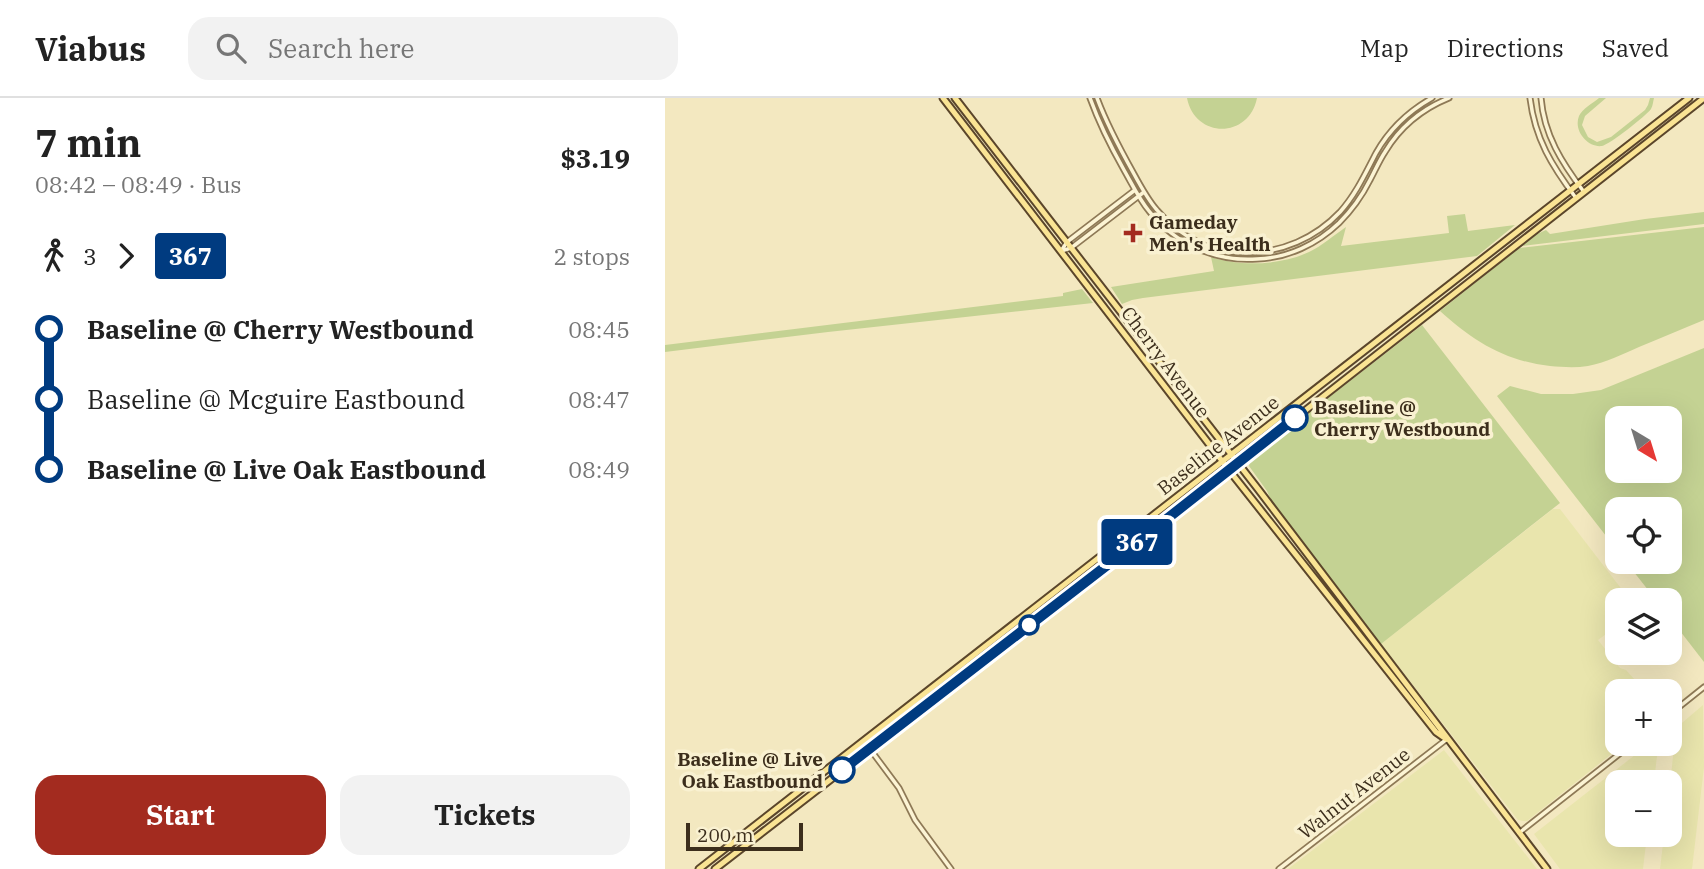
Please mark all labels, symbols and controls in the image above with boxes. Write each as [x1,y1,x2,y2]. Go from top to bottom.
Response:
search box [188,17,678,80]
text: Viabus [35,27,146,70]
icon: search [212,29,250,67]
text: Search here [268,31,414,65]
text: Map [1360,32,1409,64]
text: Directions [1447,32,1564,64]
text: Saved [1602,32,1669,64]
text: 7 min [35,118,141,167]
text: $3.19 [560,141,630,175]
text: 08:42 – 08:49 · Bus [35,169,242,199]
place label: Gameday Men's Health [1149,210,1271,256]
marker: Gameday Men's Health [1123,223,1143,243]
icon: walk [35,237,73,275]
icon: forward [107,237,145,275]
text: 367 [169,240,212,272]
text: 3 [83,241,97,271]
text: 2 stops [553,241,630,271]
street label: Cherry Avenue [1116,302,1216,422]
text: Baseline @ Cherry Westbound [87,312,474,346]
text: 08:45 [568,314,630,344]
text: Baseline @ Mcguire Eastbound [87,382,465,416]
text: 08:47 [568,384,630,414]
street label: Baseline Avenue [1152,390,1284,500]
place label: Baseline @ Cherry Westbound [1314,395,1490,441]
marker: Baseline @ Cherry Westbound [1282,405,1308,431]
north arrow [1605,406,1682,483]
map controls [1605,406,1682,847]
text: Baseline @ Live Oak Eastbound [87,452,486,486]
text: 08:49 [568,454,630,484]
button: locate [1605,497,1682,574]
line badge: 367 [1097,519,1177,565]
text: 367 [1115,526,1159,558]
button: layers [1605,588,1682,665]
unlabelled marker [1019,615,1039,635]
button: + [1605,679,1682,756]
street label: Walnut Avenue [1293,742,1415,844]
place label: Baseline @ Live Oak Eastbound [677,747,823,793]
marker: Baseline @ Live Oak Eastbound [829,757,855,783]
button: − [1605,770,1682,847]
button: Start [35,775,326,855]
button: Tickets [340,775,630,855]
scale bar [686,820,803,852]
text: 200 m [697,823,754,847]

